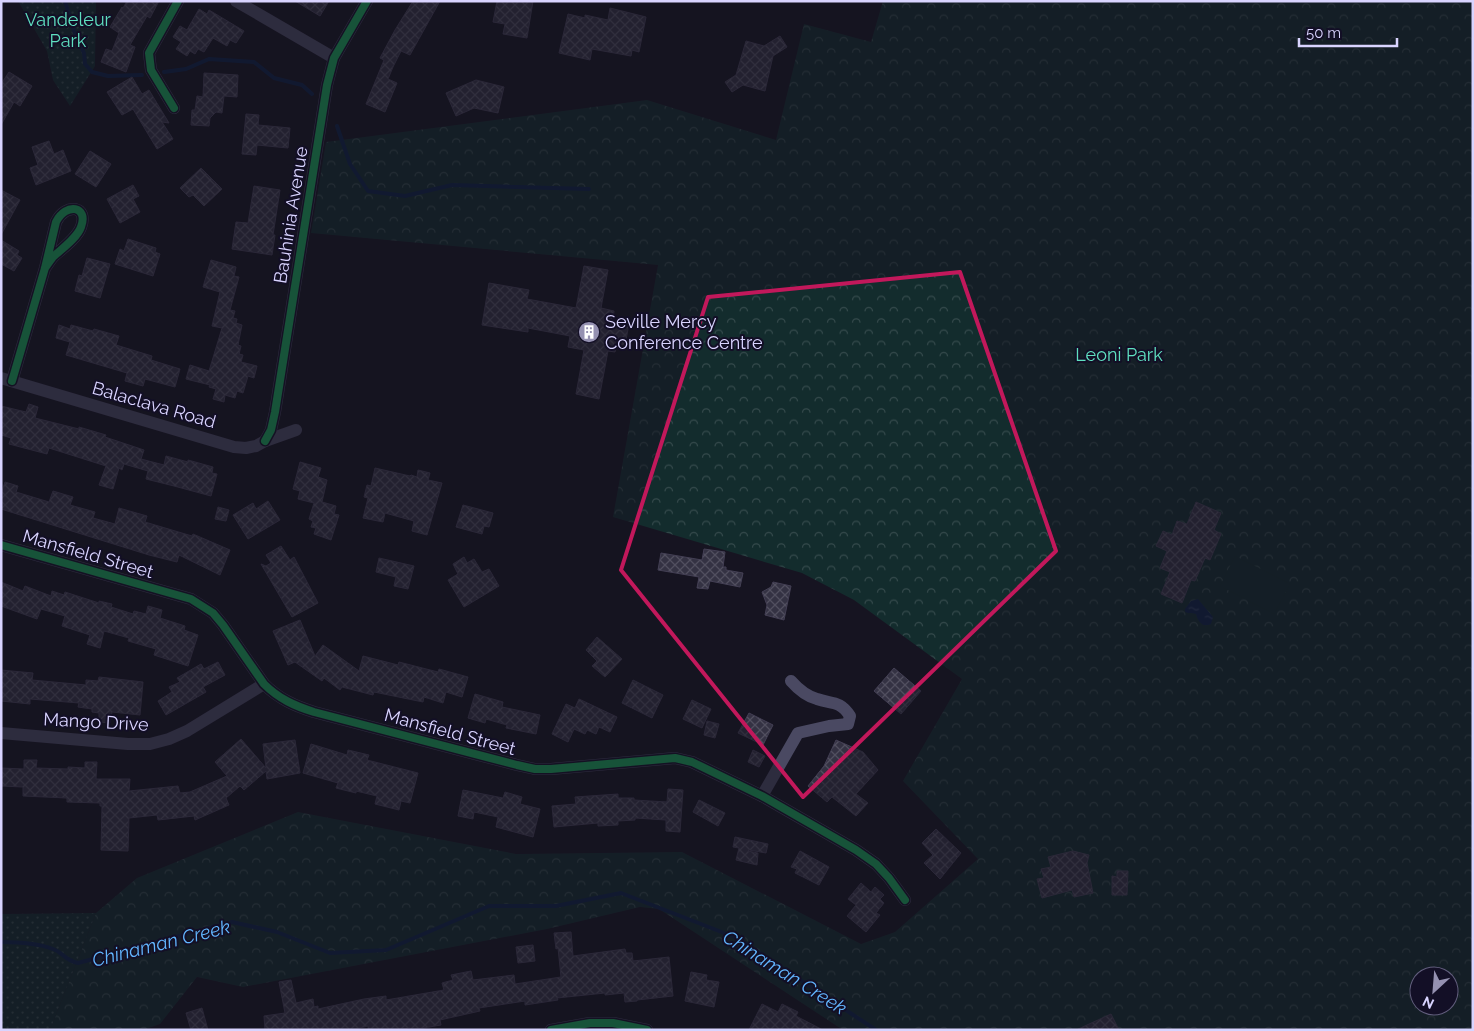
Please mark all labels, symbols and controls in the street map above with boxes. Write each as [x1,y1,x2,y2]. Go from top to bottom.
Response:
park label: Vandeleur Park [25,9,112,51]
scale bar [1299,15,1396,47]
text: 50 m [1306,24,1341,42]
street label: Bauhinia Avenue [269,145,312,285]
place label: Seville Mercy Conference Centre [605,311,763,353]
building icon: Seville Mercy Conference Centre [577,320,601,344]
park label: Leoni Park [1075,344,1163,365]
street label: Balaclava Road [90,377,218,432]
street label: Mansfield Street [20,525,156,582]
street label: Mansfield Street [382,704,518,759]
street label: Mango Drive [43,708,150,735]
water label: Chinaman Creek [90,915,232,971]
water label: Chinaman Creek [719,925,851,1019]
north arrow [1409,966,1459,1016]
text: N [1420,993,1437,1012]

